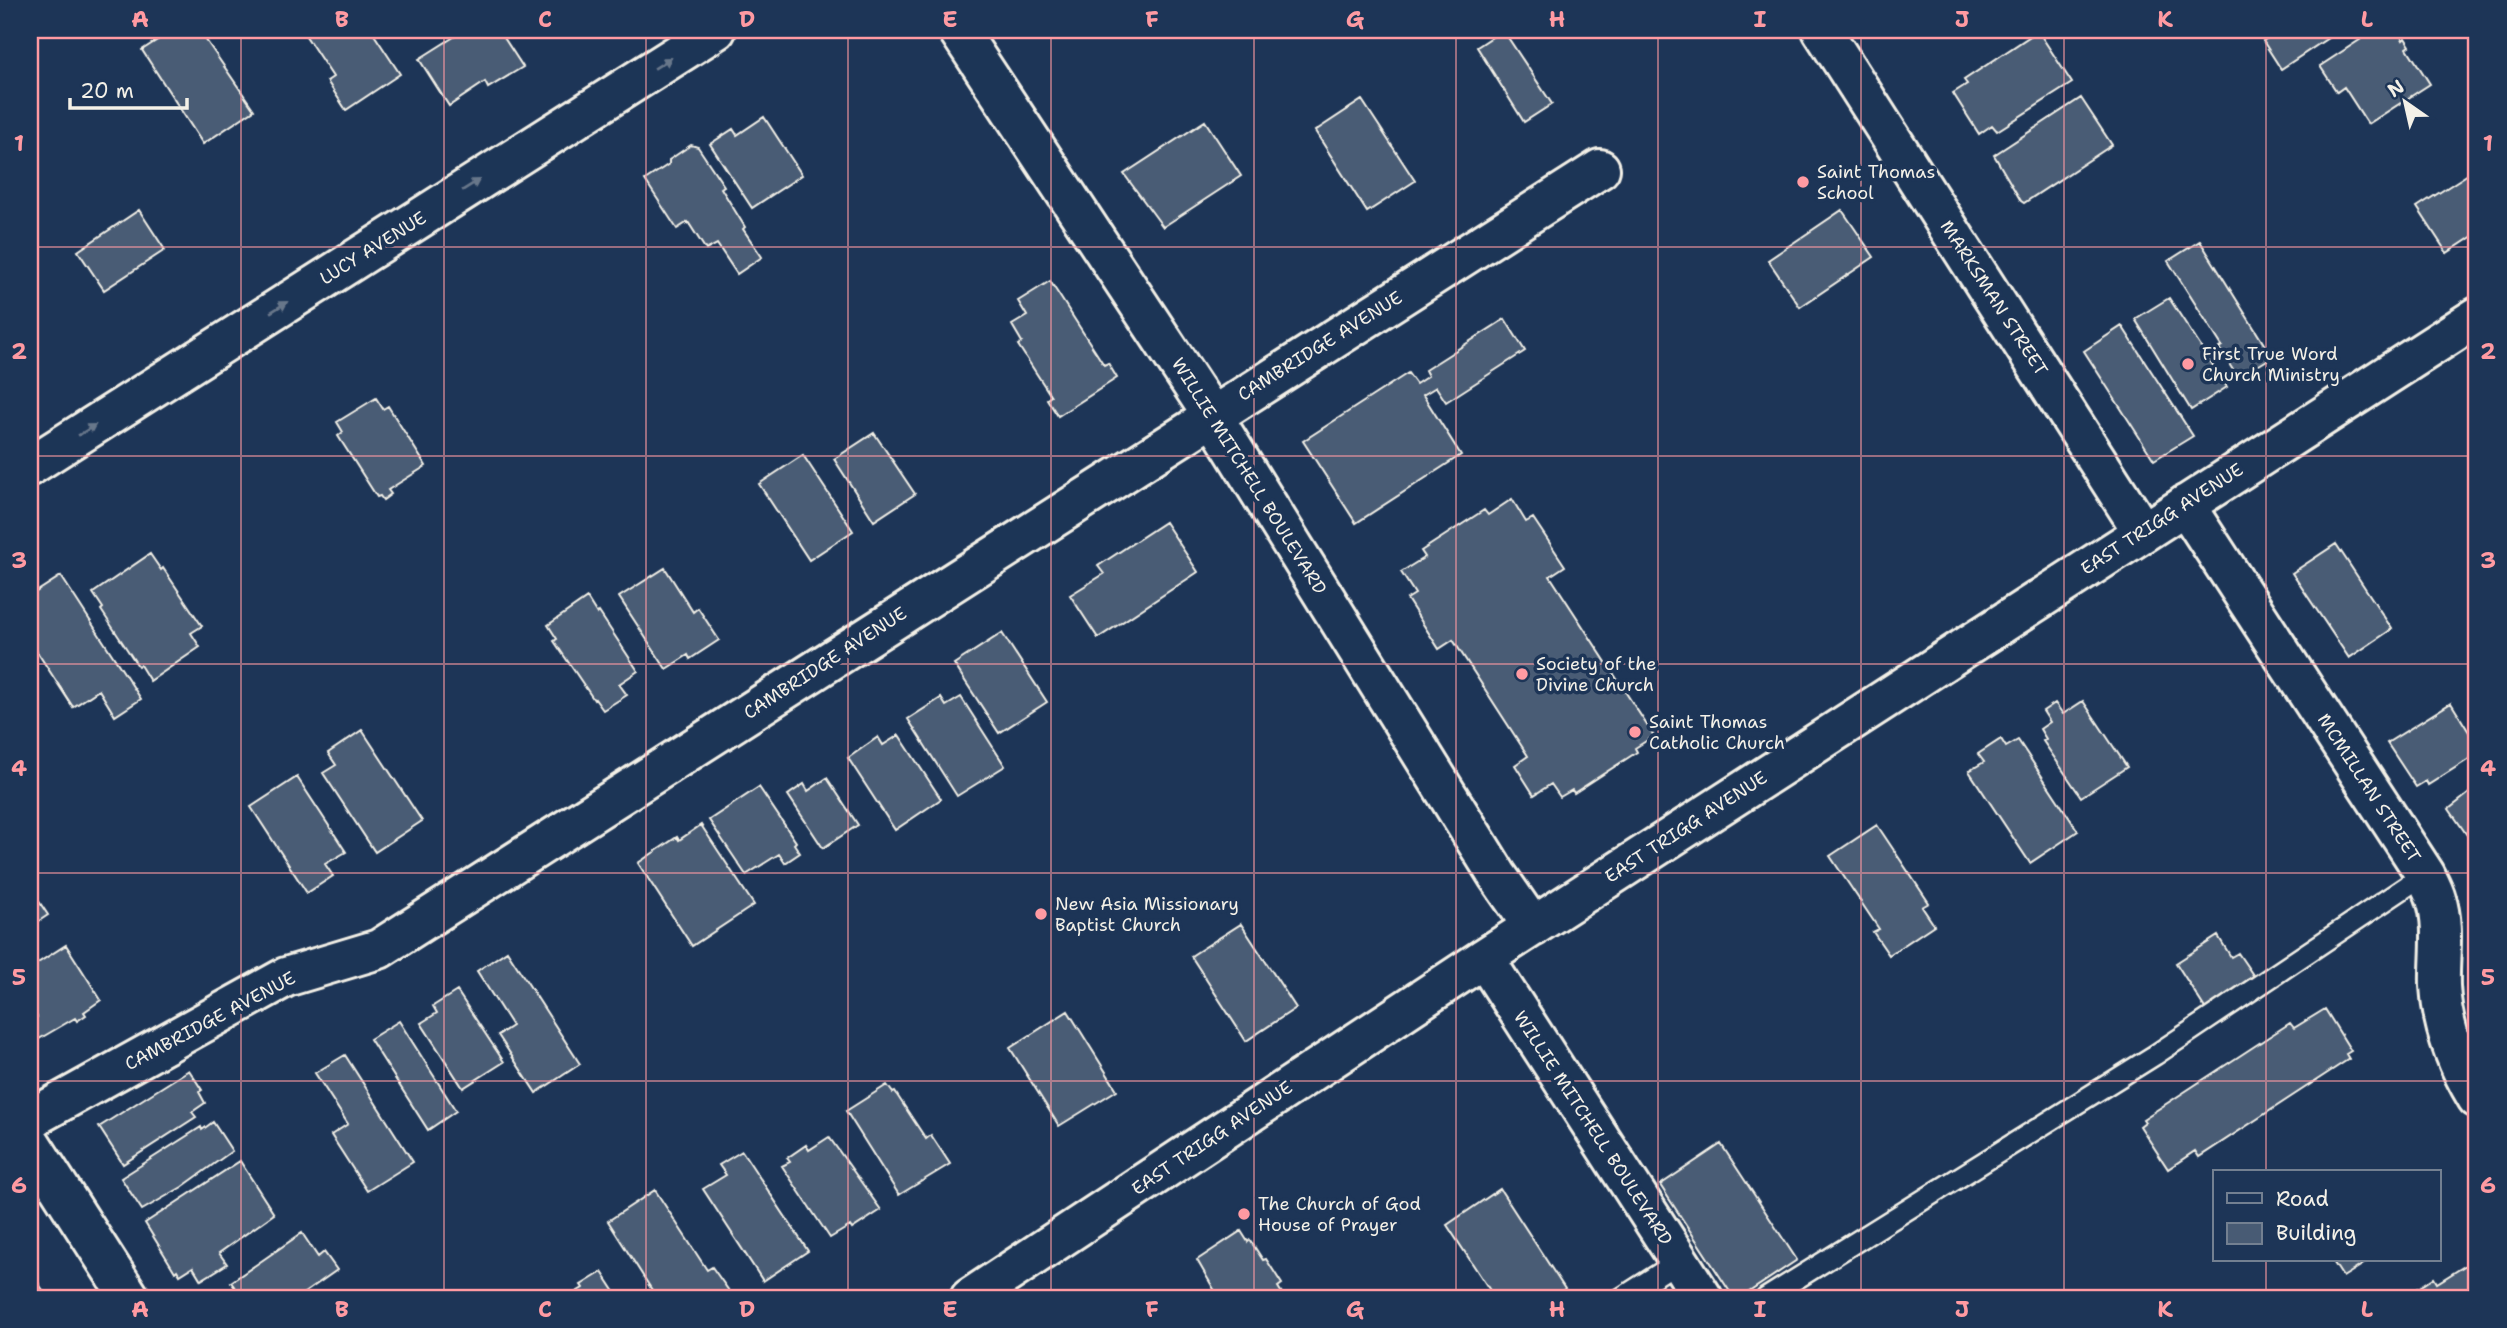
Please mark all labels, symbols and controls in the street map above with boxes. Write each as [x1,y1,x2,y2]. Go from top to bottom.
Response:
text: A [131,4,149,34]
text: B [335,4,349,34]
text: C [538,4,552,34]
text: D [739,4,755,34]
text: E [942,4,958,34]
text: F [1145,4,1159,34]
text: G [1346,4,1365,34]
text: H [1549,4,1565,34]
text: I [1754,4,1767,34]
text: J [1955,4,1969,34]
text: K [2157,4,2173,34]
text: L [2361,4,2373,34]
one-way arrow [654,57,673,70]
scale bar [70,66,187,110]
north arrow [2370,66,2440,136]
text: N [2383,74,2409,103]
text: 20 m [80,77,134,105]
text: 1 [14,128,24,158]
text: 1 [2483,128,2493,158]
place label: Saint Thomas School [1817,160,1935,205]
marker: Saint Thomas School [1795,174,1811,190]
one-way arrow [462,179,481,192]
street label: LUCY AVENUE [315,206,431,290]
street label: MARKSMAN STREET [1935,216,2053,380]
street label: CAMBRIDGE AVENUE [1233,286,1407,406]
one-way arrow [270,301,289,314]
text: 2 [11,336,27,366]
text: 2 [2480,336,2496,366]
place label: First True Word Church Ministry [2202,342,2340,387]
street label: WILLIE MITCHELL BOULEVARD [1166,353,1332,599]
marker: First True Word Church Ministry [2180,356,2196,372]
one-way arrow [78,423,97,436]
street label: EAST TRIGG AVENUE [2076,457,2248,581]
text: 3 [11,545,27,575]
text: 3 [2480,545,2496,575]
street label: CAMBRIDGE AVENUE [739,601,911,725]
place label: Society of the Divine Church [1536,652,1656,697]
marker: Society of the Divine Church [1514,666,1530,682]
street label: MCMILLAN STREET [2312,709,2426,867]
place label: Saint Thomas Catholic Church [1649,710,1785,755]
marker: Saint Thomas Catholic Church [1627,724,1643,740]
text: 4 [11,753,27,783]
text: 4 [2480,753,2496,783]
street label: EAST TRIGG AVENUE [1600,765,1772,889]
place label: New Asia Missionary Baptist Church [1055,892,1239,937]
marker: New Asia Missionary Baptist Church [1033,906,1049,922]
text: 5 [12,962,26,992]
text: 5 [2481,962,2495,992]
street label: CAMBRIDGE AVENUE [121,966,299,1076]
street label: WILLIE MITCHELL BOULEVARD [1508,1006,1678,1250]
street label: EAST TRIGG AVENUE [1127,1075,1297,1201]
text: 6 [11,1170,27,1200]
legend [2213,1170,2440,1262]
text: 6 [2480,1170,2496,1200]
text: Road [2276,1185,2329,1213]
place label: The Church of God House of Prayer [1258,1192,1421,1237]
marker: The Church of God House of Prayer [1236,1206,1252,1222]
text: Building [2276,1219,2356,1247]
text: A [131,1294,149,1324]
text: B [335,1294,349,1324]
text: C [538,1294,552,1324]
text: D [739,1294,755,1324]
text: E [942,1294,958,1324]
text: F [1145,1294,1159,1324]
text: G [1346,1294,1365,1324]
text: H [1549,1294,1565,1324]
text: I [1754,1294,1767,1324]
text: J [1955,1294,1969,1324]
text: K [2157,1294,2173,1324]
text: L [2361,1294,2373,1324]

